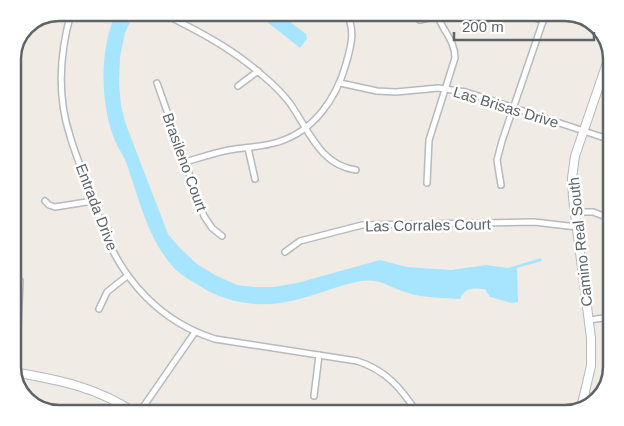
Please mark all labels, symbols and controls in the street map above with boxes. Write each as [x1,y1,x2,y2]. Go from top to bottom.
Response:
scale bar [454,10,594,42]
text: 200 m [462,18,504,35]
street label: Las Brisas Drive [451,83,561,131]
street label: Brasileno Court [159,111,211,214]
street label: Entrada Drive [73,161,121,253]
street label: Camino Real South [565,176,595,308]
street label: Las Corrales Court [365,215,492,235]

